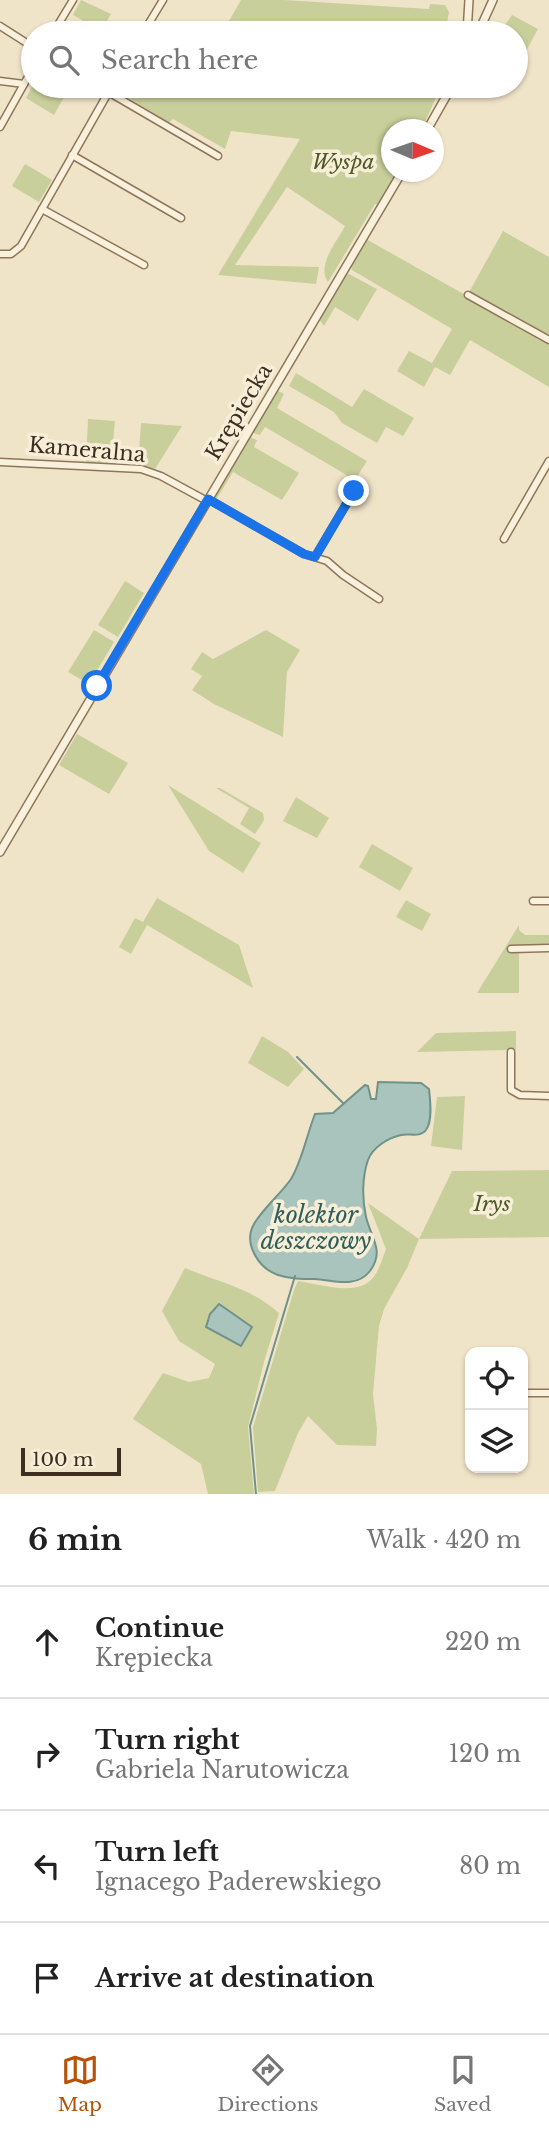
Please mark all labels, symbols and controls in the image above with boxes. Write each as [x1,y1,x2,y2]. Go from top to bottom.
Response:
search box [21,21,528,98]
icon: search [45,41,83,79]
text: Search here [101,44,258,76]
north arrow [381,119,444,182]
park label: Wyspa [312,149,374,175]
street label: Krępiecka [200,359,278,465]
street label: Kameralna [28,432,147,468]
route end [338,475,369,506]
route start [81,670,112,701]
park label: Irys [473,1191,510,1217]
water label: kolektor deszczowy [261,1201,371,1255]
map controls [465,1347,528,1473]
button: locate [465,1347,528,1410]
button: layers [465,1410,528,1473]
scale bar [21,1445,121,1477]
text: 100 m [32,1448,93,1471]
text: 6 min [28,1521,122,1558]
text: Walk · 420 m [367,1526,521,1554]
text: Continue [95,1612,224,1644]
icon: ahead [28,1623,66,1661]
text: 220 m [445,1628,521,1656]
text: Krępiecka [95,1644,213,1672]
text: Turn right [95,1724,240,1756]
icon: right [28,1735,66,1773]
text: 120 m [449,1740,521,1768]
text: Gabriela Narutowicza [95,1756,349,1784]
text: Turn left [95,1836,219,1868]
icon: left [28,1847,66,1885]
text: 80 m [459,1852,521,1880]
text: Ignacego Paderewskiego [95,1868,382,1896]
icon: arrive [28,1959,66,1997]
text: Arrive at destination [95,1962,375,1994]
tab: Map [58,2051,102,2116]
tab: Directions [217,2051,318,2116]
tab: Saved [434,2051,491,2116]

